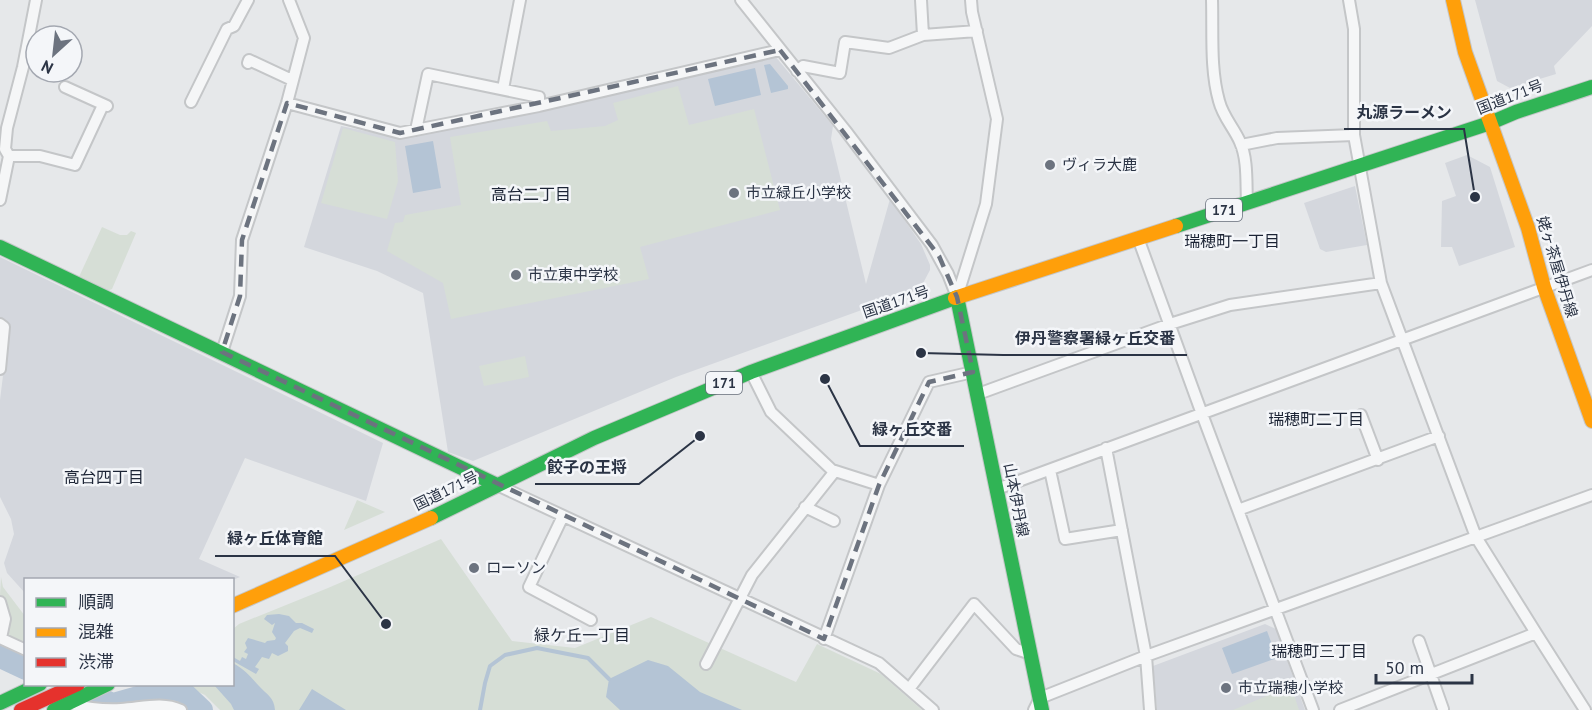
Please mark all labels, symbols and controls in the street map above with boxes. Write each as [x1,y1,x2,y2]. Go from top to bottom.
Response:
north arrow [24,24,84,84]
text: N [38,56,56,79]
street label: 国道171号 [1474,75,1546,118]
callout: 丸源ラーメン [1344,95,1464,129]
text: 丸源ラーメン [1356,102,1452,122]
place label: ヴィラ大鹿 [1062,155,1137,174]
marker: ヴィラ大鹿 [1043,158,1057,172]
place label: 市立緑丘小学校 [746,183,851,202]
district label: 高台二丁目 [491,184,571,204]
marker: 市立緑丘小学校 [727,186,741,200]
road number: 171 [1206,199,1242,221]
street label: 姥ヶ茶屋伊丹線 [1533,214,1582,320]
district label: 瑞穂町一丁目 [1184,231,1280,251]
place label: 市立東中学校 [528,265,618,284]
marker: 市立東中学校 [509,268,523,282]
street label: 国道171号 [860,281,932,322]
callout: 伊丹警察署緑ヶ丘交番 [1003,321,1187,355]
text: 伊丹警察署緑ヶ丘交番 [1014,328,1175,348]
road number: 171 [706,372,742,394]
district label: 瑞穂町二丁目 [1268,409,1364,429]
callout: 緑ヶ丘交番 [860,412,964,446]
text: 緑ヶ丘交番 [872,419,952,439]
callout: 餃子の王将 [535,450,639,484]
text: 餃子の王将 [547,457,627,477]
street label: 山本伊丹線 [1000,461,1033,539]
district label: 高台四丁目 [64,467,144,487]
street label: 国道171号 [410,467,481,514]
callout: 緑ヶ丘体育館 [215,522,335,556]
text: 緑ヶ丘体育館 [227,528,323,548]
place label: ローソン [486,558,546,577]
marker: ローソン [467,561,481,575]
legend [24,578,234,686]
text: 順調 [78,590,114,613]
text: 混雑 [78,620,114,643]
district label: 緑ケ丘一丁目 [534,625,630,645]
district label: 瑞穂町三丁目 [1271,641,1367,661]
scale bar [1376,647,1472,685]
text: 渋滞 [78,650,114,673]
text: 50 m [1385,656,1424,679]
place label: 市立瑞穂小学校 [1238,678,1343,697]
marker: 市立瑞穂小学校 [1219,681,1233,695]

